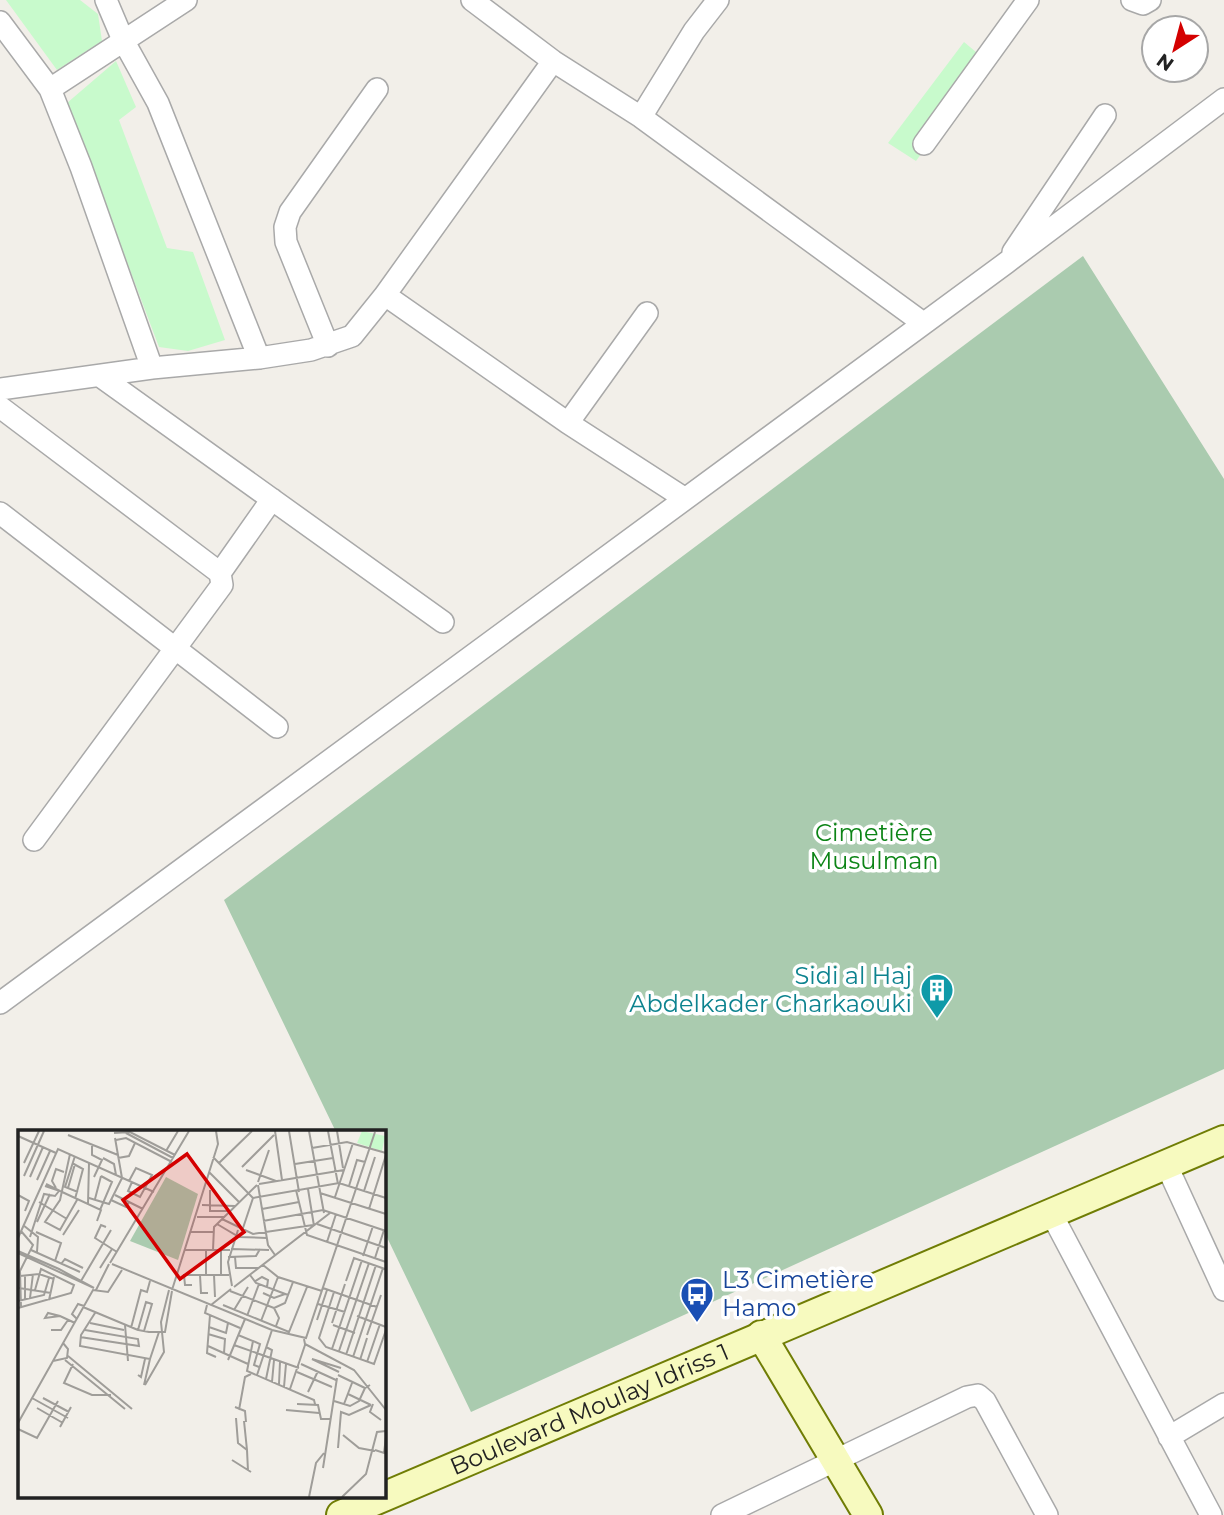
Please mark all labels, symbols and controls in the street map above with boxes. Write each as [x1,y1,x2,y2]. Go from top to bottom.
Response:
north arrow [1140,14,1210,84]
text: N [1152,49,1178,76]
park label: Cimetière Musulman [809,818,939,875]
place label: Sidi al Haj Abdelkader Charkaouki [629,961,912,1018]
building icon: Sidi al Haj Abdelkader Charkaouki [918,971,956,1020]
inset map [18,1130,385,1498]
place label: L3 Cimetière Hamo [722,1265,874,1322]
bus stop icon: L3 Cimetière Hamo [678,1275,716,1324]
street label: Boulevard Moulay Idriss 1 [446,1337,733,1481]

